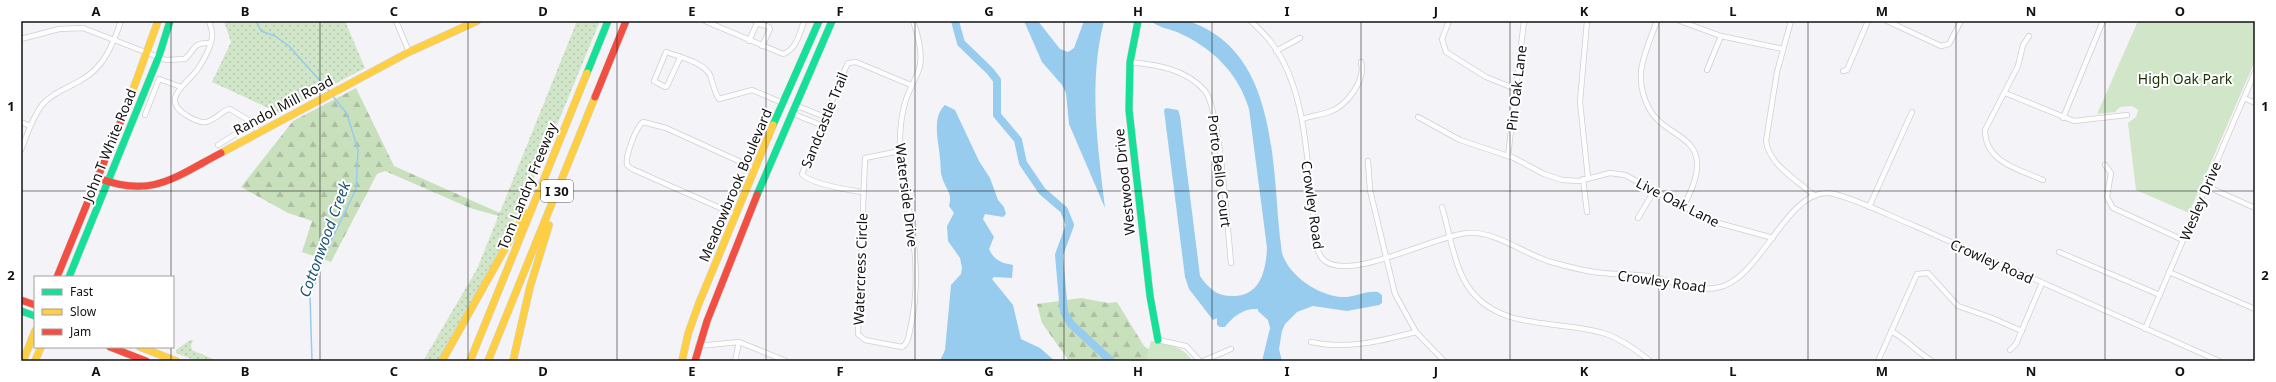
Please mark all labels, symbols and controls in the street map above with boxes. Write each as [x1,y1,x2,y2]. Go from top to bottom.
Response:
text: A [92,2,101,20]
text: B [241,2,249,20]
text: C [390,2,398,20]
text: D [538,2,548,20]
text: E [688,2,696,20]
text: F [836,2,844,20]
text: G [984,2,994,20]
text: H [1133,2,1143,20]
text: I [1284,2,1290,20]
text: J [1433,2,1438,20]
text: K [1580,2,1589,20]
text: L [1729,2,1737,20]
text: M [1876,2,1888,20]
text: N [2026,2,2036,20]
text: O [2175,2,2185,20]
street label: Pin Oak Lane [1501,44,1531,132]
street label: Sandcastle Trail [796,69,852,171]
park label: High Oak Park [2138,69,2233,88]
street label: Randol Mill Road [230,71,336,139]
street label: John T White Road [77,86,140,206]
text: 1 [7,97,15,115]
text: 1 [2261,97,2269,115]
street label: Meadowbrook Boulevard [694,105,776,265]
street label: Porto Bello Court [1204,114,1236,228]
street label: Tom Landry Freeway [493,119,561,252]
street label: Westwood Drive [1109,128,1139,236]
street label: Waterside Drive [891,142,923,248]
street label: Wesley Drive [2175,159,2225,243]
street label: Crowley Road [1297,160,1329,250]
street label: Live Oak Lane [1633,173,1723,231]
water label: Cottonwood Creek [294,178,354,300]
road number: I 30 [541,180,573,202]
street label: Watercress Circle [849,212,871,326]
street label: Crowley Road [1947,234,2037,288]
street label: Crowley Road [1617,265,1707,297]
text: 2 [7,266,15,284]
text: 2 [2261,266,2269,284]
legend [34,276,174,348]
text: Fast [70,283,94,300]
text: Slow [70,303,97,320]
text: Jam [69,323,91,340]
text: A [92,362,101,380]
text: B [241,362,249,380]
text: C [390,362,398,380]
text: D [538,362,548,380]
text: E [688,362,696,380]
text: F [836,362,844,380]
text: G [984,362,994,380]
text: H [1133,362,1143,380]
text: I [1284,362,1290,380]
text: J [1433,362,1438,380]
text: K [1580,362,1589,380]
text: L [1729,362,1737,380]
text: M [1876,362,1888,380]
text: N [2026,362,2036,380]
text: O [2175,362,2185,380]

